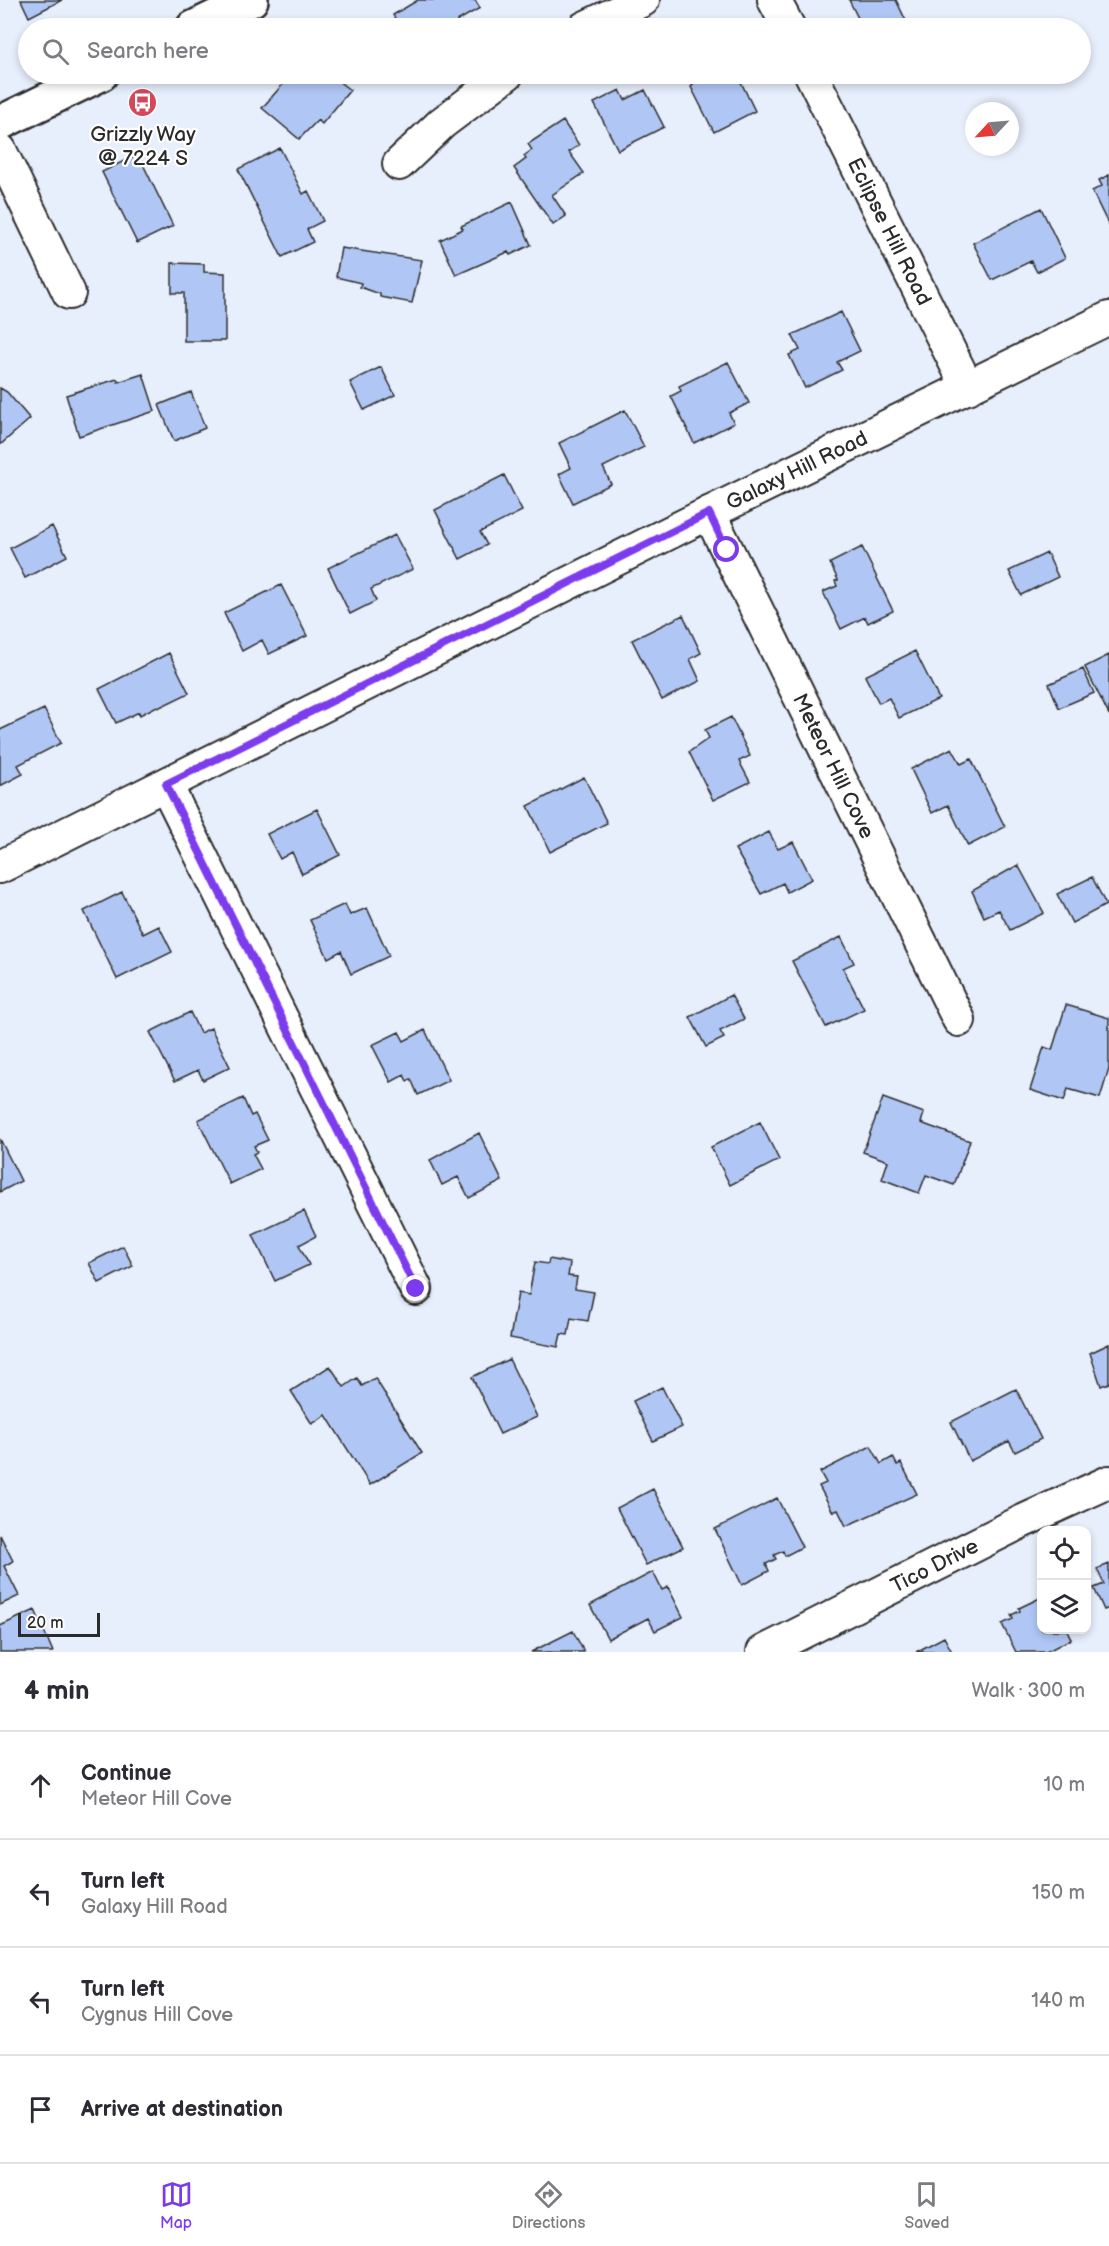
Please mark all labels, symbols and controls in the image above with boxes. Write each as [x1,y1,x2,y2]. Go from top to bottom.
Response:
search box [18,18,1091,84]
icon: search [39,35,72,68]
text: Search here [87,38,209,65]
bus stop icon: Grizzly Way @ 7224 S [127,87,159,119]
north arrow [965,102,1019,156]
place label: Grizzly Way @ 7224 S [90,122,196,171]
street label: Eclipse Hill Road [842,154,937,309]
street label: Galaxy Hill Road [722,426,872,516]
route start [713,536,739,562]
street label: Meteor Hill Cove [787,690,880,843]
route end [402,1275,428,1301]
map controls [1037,1526,1091,1634]
button: locate [1037,1526,1091,1580]
street label: Tico Drive [887,1534,983,1599]
button: layers [1037,1580,1091,1634]
scale bar [18,1610,100,1638]
text: 20 m [27,1614,63,1633]
text: 4 min [24,1676,89,1707]
text: Walk · 300 m [972,1679,1085,1703]
text: Continue [81,1760,171,1787]
icon: ahead [24,1769,57,1802]
text: 10 m [1044,1773,1085,1797]
text: Meteor Hill Cove [81,1787,232,1811]
text: Turn left [81,1868,165,1895]
icon: left [24,1877,57,1910]
text: 150 m [1032,1881,1085,1905]
text: Galaxy Hill Road [81,1895,228,1919]
text: Turn left [81,1976,165,2003]
icon: left [24,1985,57,2018]
text: 140 m [1031,1989,1085,2013]
text: Cygnus Hill Cove [81,2003,233,2027]
icon: arrive [24,2093,57,2126]
text: Arrive at destination [81,2096,283,2123]
tab: Map [160,2178,193,2233]
tab: Directions [512,2178,585,2233]
tab: Saved [904,2178,949,2233]

